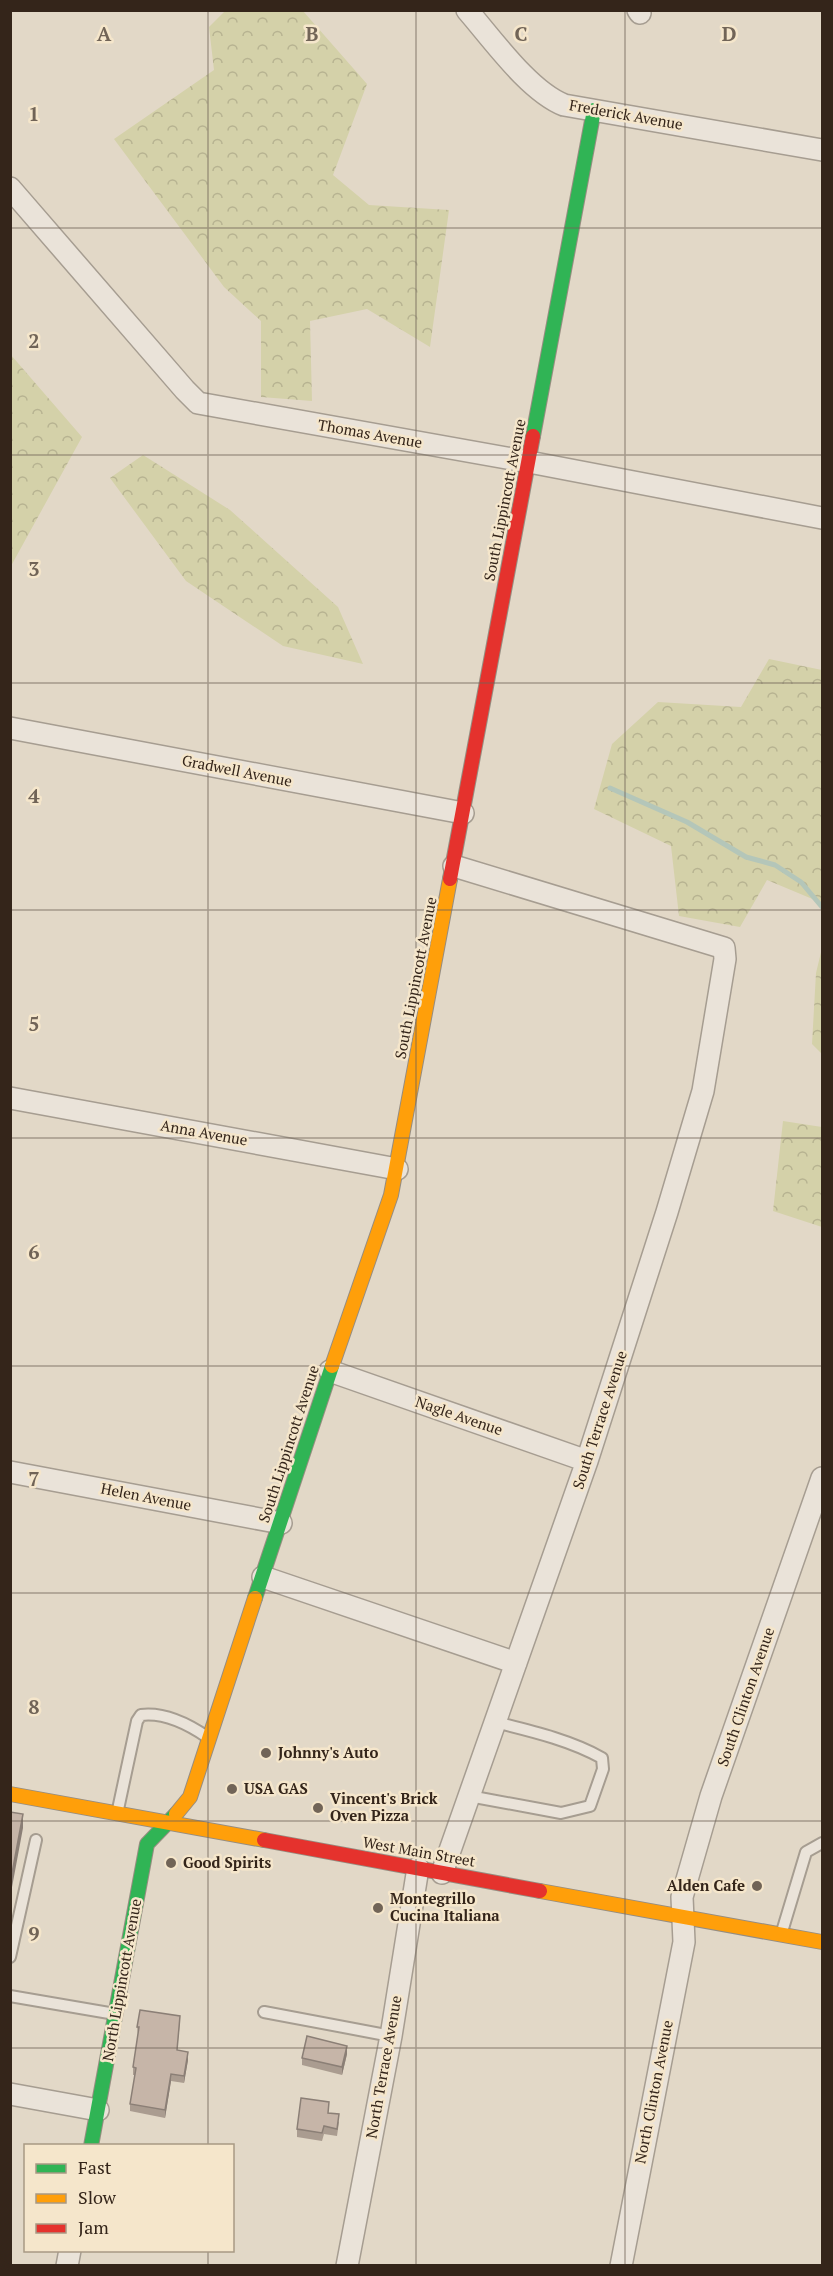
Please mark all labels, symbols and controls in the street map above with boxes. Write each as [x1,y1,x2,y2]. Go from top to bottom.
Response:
text: A [97,20,112,47]
text: B [306,20,319,47]
text: C [514,20,528,47]
text: D [722,20,736,47]
street label: Frederick Avenue [568,94,684,134]
text: 1 [28,100,40,127]
text: 2 [28,327,40,354]
street label: Thomas Avenue [316,414,424,452]
street label: South Lippincott Avenue [479,417,530,582]
text: 3 [28,555,40,582]
street label: Gradwell Avenue [180,750,294,790]
text: 4 [28,782,40,809]
street label: South Lippincott Avenue [390,895,441,1060]
text: 5 [28,1010,40,1037]
street label: Anna Avenue [159,1115,249,1150]
text: 6 [28,1238,40,1265]
street label: South Terrace Avenue [567,1348,631,1492]
street label: South Lippincott Avenue [253,1362,323,1525]
street label: Nagle Avenue [413,1391,506,1439]
text: 7 [28,1465,40,1492]
street label: Helen Avenue [99,1477,193,1515]
street label: South Clinton Avenue [712,1624,778,1769]
text: 8 [28,1693,40,1720]
place label: Johnny's Auto [278,1742,379,1762]
marker: Johnny's Auto [259,1746,273,1760]
place label: USA GAS [244,1778,308,1798]
marker: USA GAS [225,1782,239,1796]
place label: Vincent's Brick Oven Pizza [330,1788,438,1825]
marker: Vincent's Brick Oven Pizza [311,1801,325,1815]
street label: West Main Street [361,1831,477,1871]
place label: Good Spirits [183,1852,271,1872]
marker: Good Spirits [164,1856,178,1870]
place label: Alden Cafe [667,1875,745,1895]
marker: Alden Cafe [750,1879,764,1893]
place label: Montegrillo Cucina Italiana [390,1888,500,1925]
street label: North Lippincott Avenue [97,1897,145,2063]
marker: Montegrillo Cucina Italiana [371,1901,385,1915]
text: 9 [28,1920,40,1947]
street label: North Terrace Avenue [361,1994,405,2140]
street label: North Clinton Avenue [629,2018,677,2165]
legend [24,2144,234,2252]
text: Fast [78,2155,112,2179]
text: Slow [78,2185,117,2209]
text: Jam [78,2215,109,2239]

